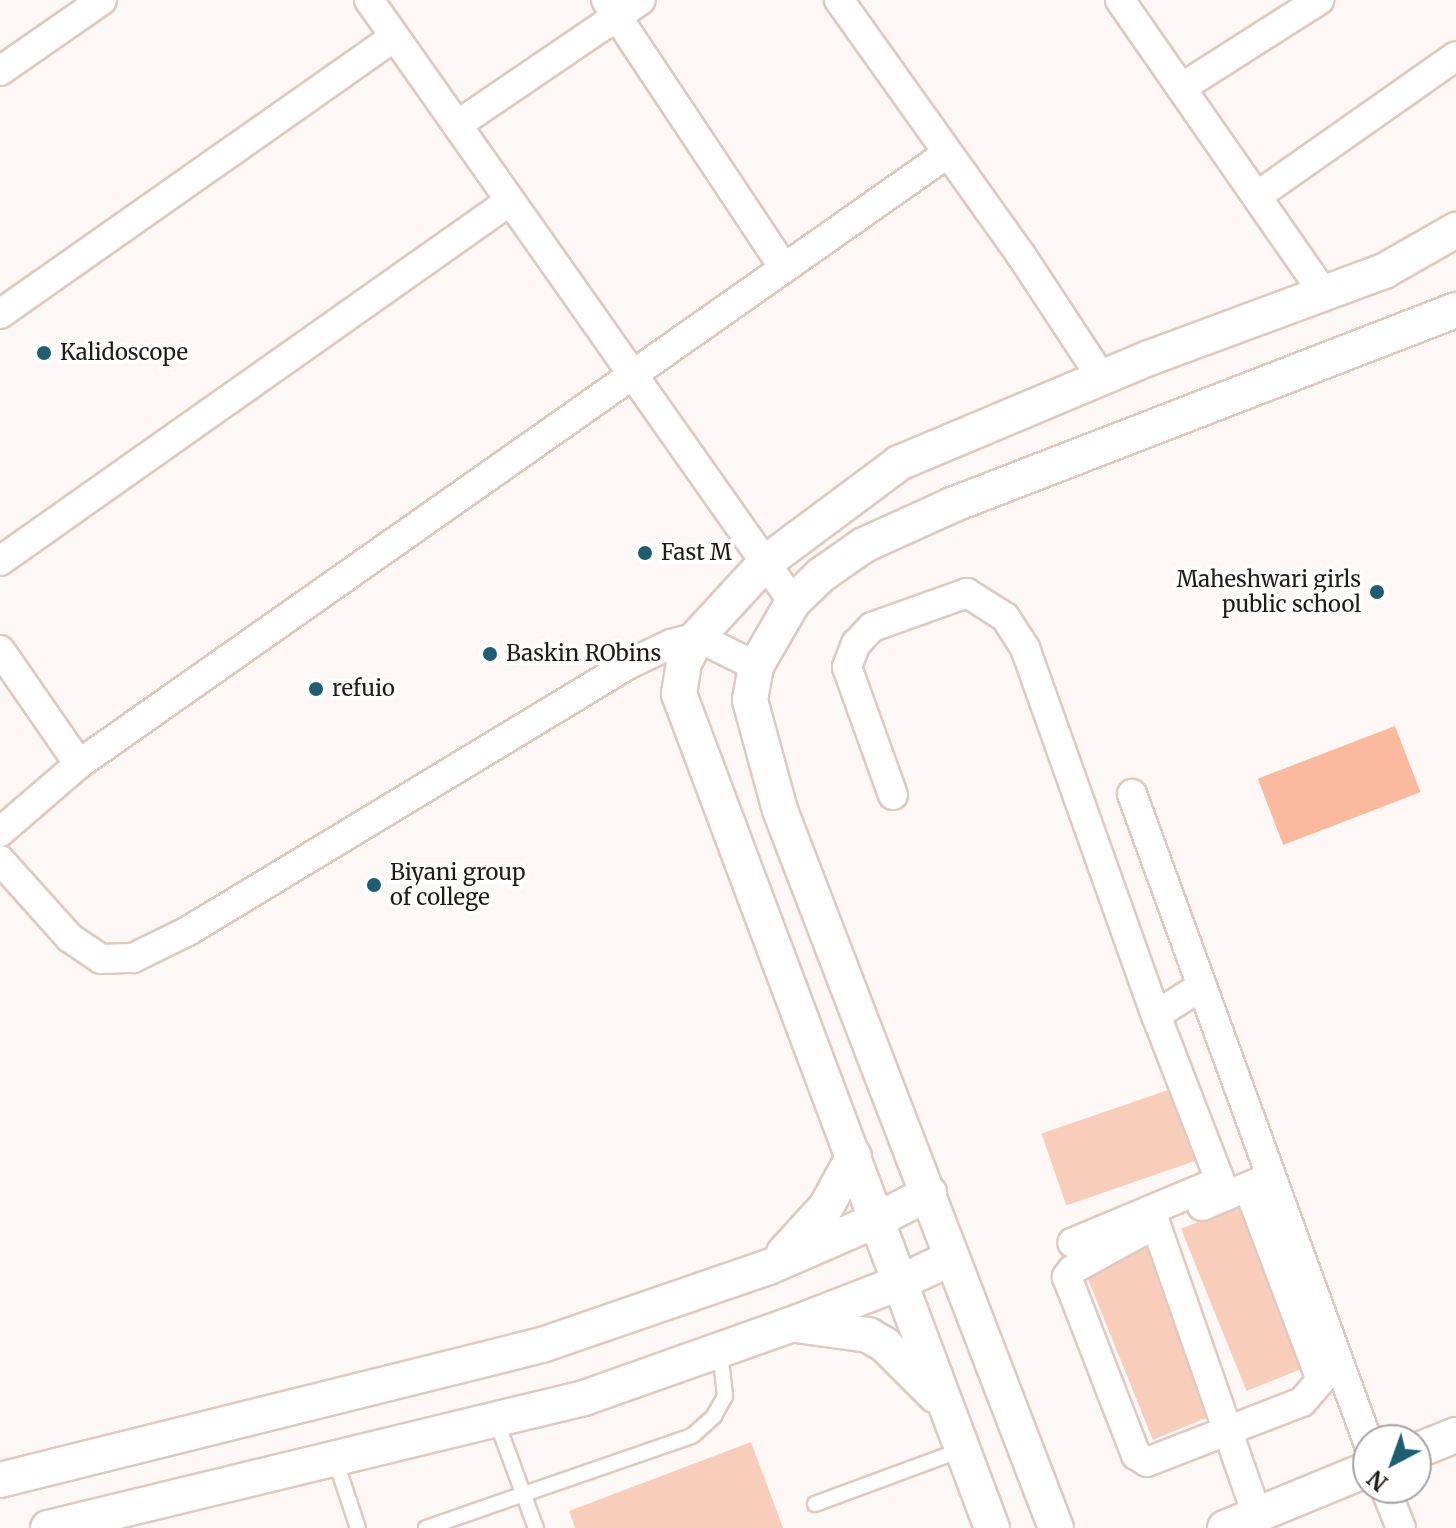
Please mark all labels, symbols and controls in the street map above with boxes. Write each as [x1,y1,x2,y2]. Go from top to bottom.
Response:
place label: Kalidoscope [60,340,188,366]
marker: Kalidoscope [35,344,53,362]
place label: Fast M [661,540,732,566]
marker: Fast M [636,544,654,562]
place label: Maheshwari girls public school [1176,566,1361,618]
marker: Maheshwari girls public school [1368,583,1386,601]
place label: Baskin RObins [506,641,661,667]
marker: Baskin RObins [481,645,499,663]
place label: refuio [332,676,395,702]
marker: refuio [307,680,325,698]
place label: Biyani group of college [390,859,525,910]
marker: Biyani group of college [365,876,383,894]
north arrow [1352,1424,1432,1504]
text: N [1362,1464,1393,1497]

